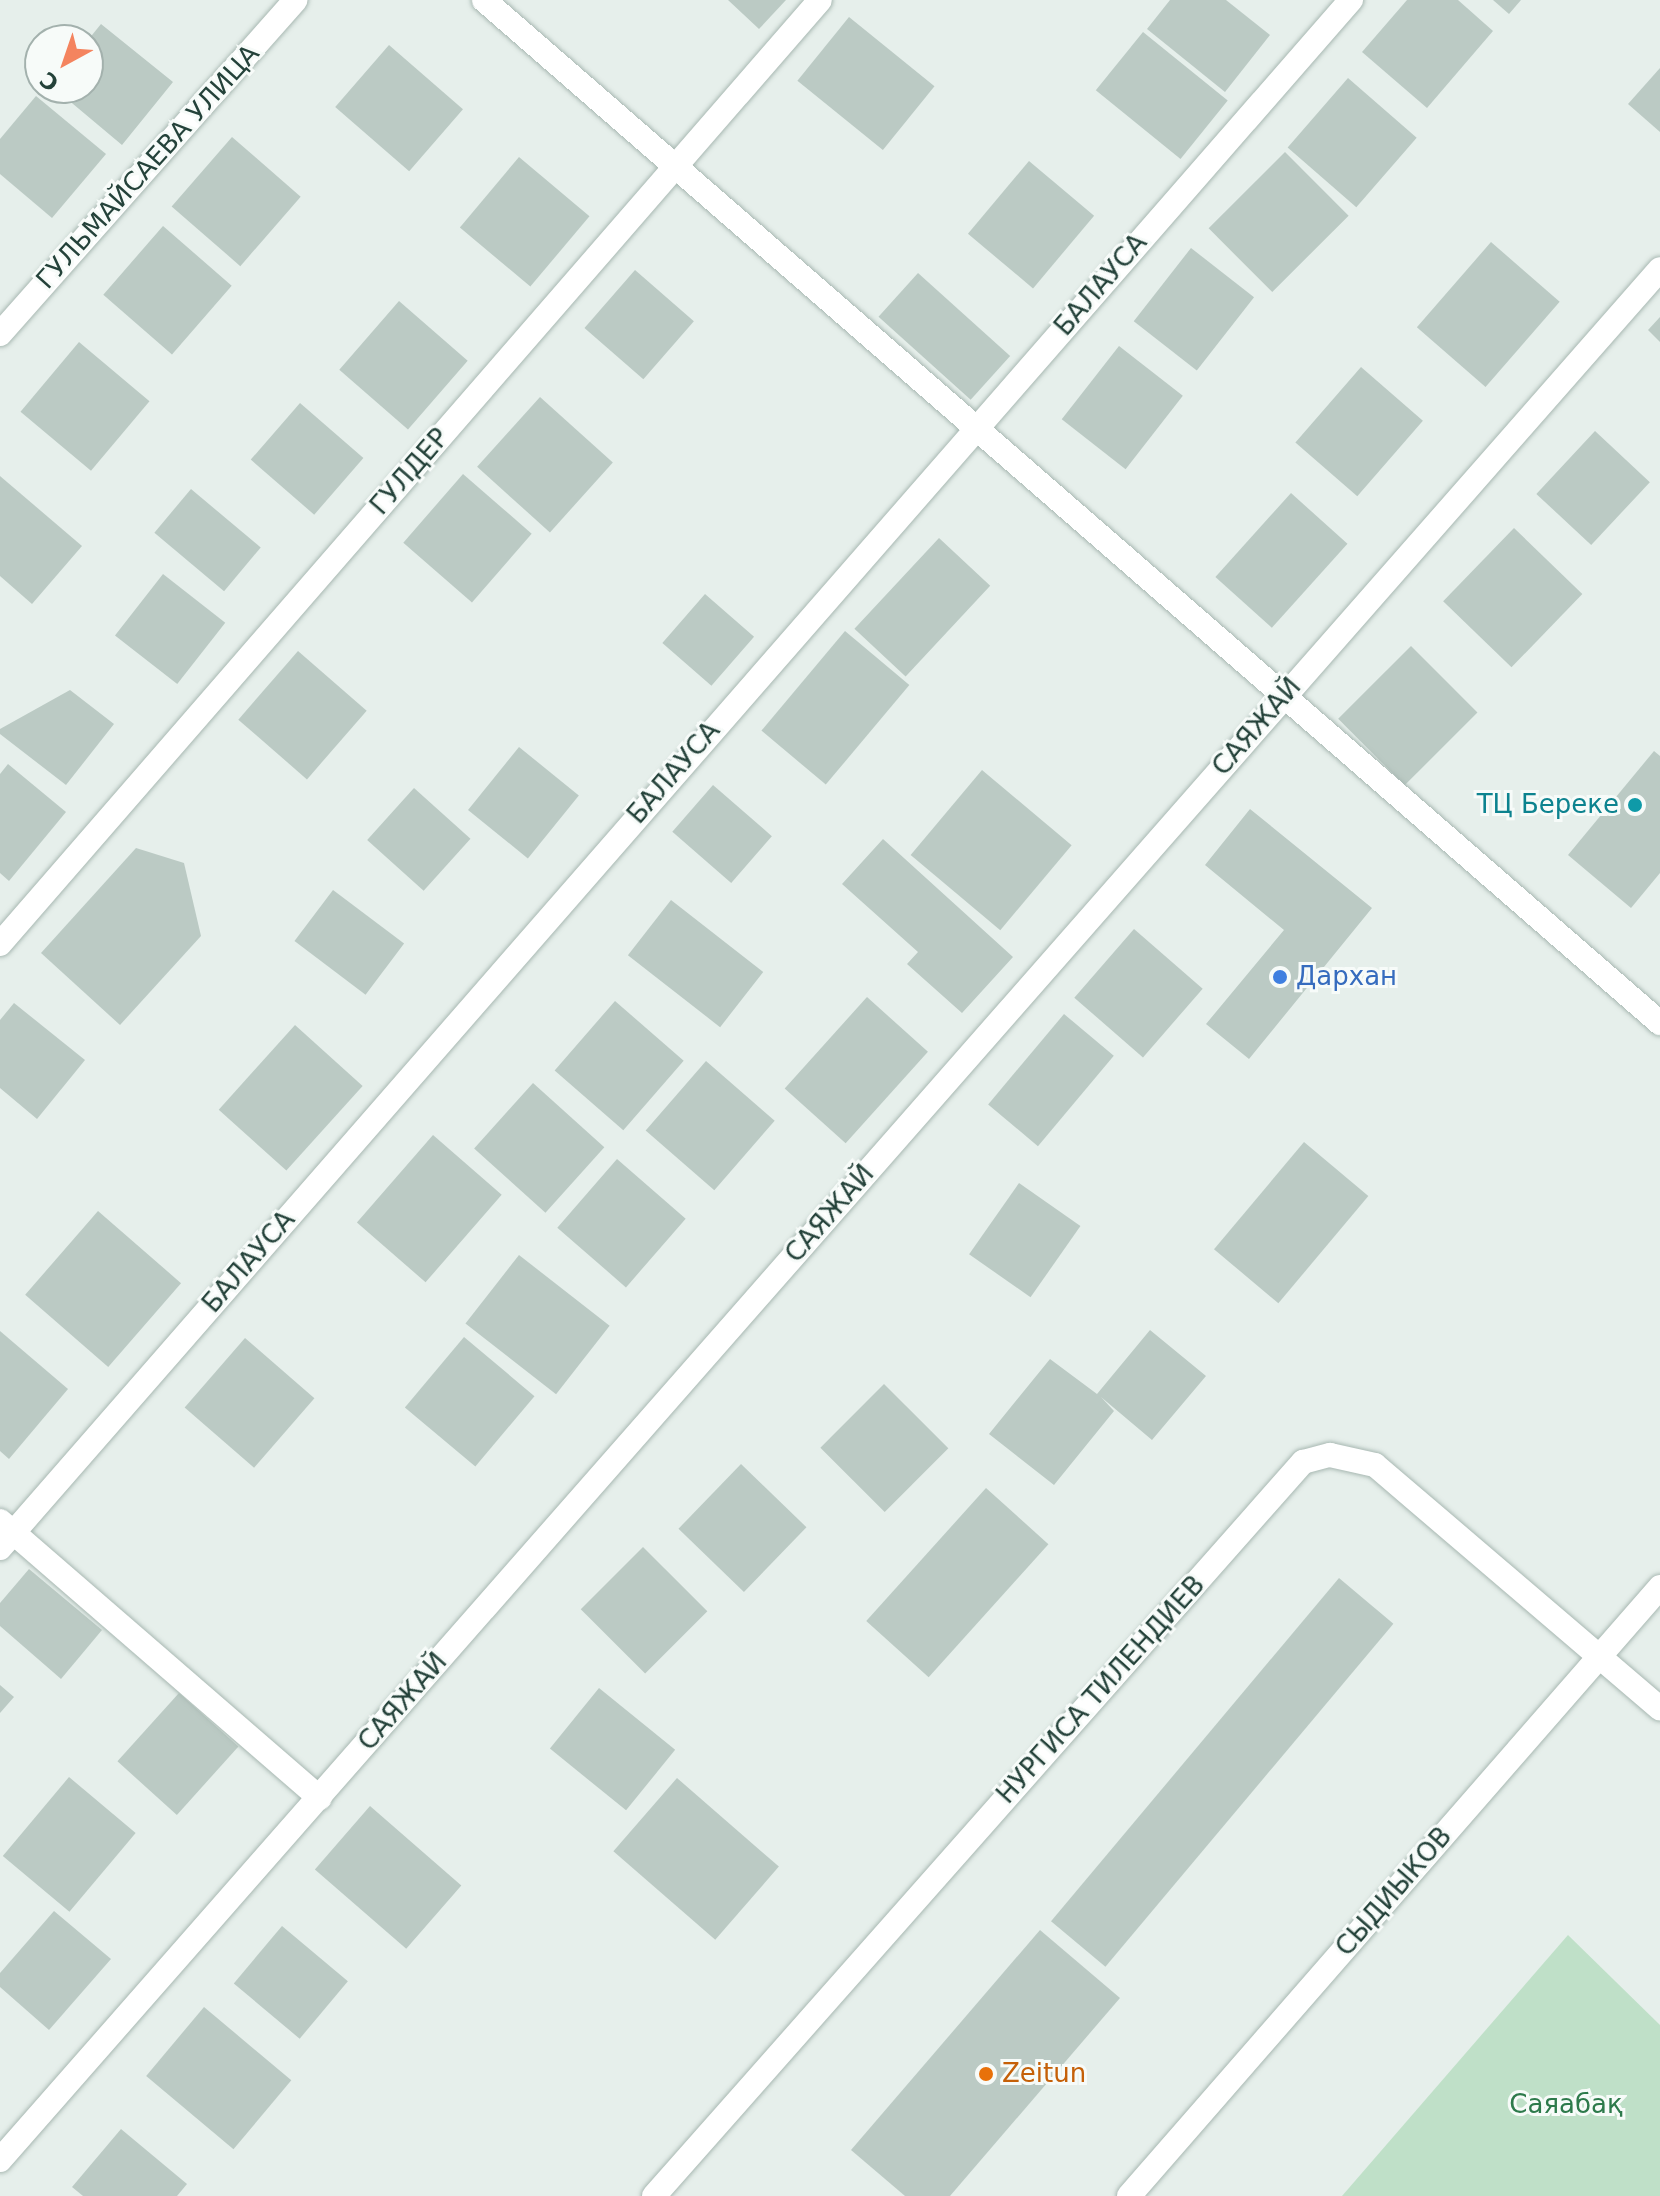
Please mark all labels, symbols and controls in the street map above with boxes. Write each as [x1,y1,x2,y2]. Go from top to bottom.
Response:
north arrow [24,24,104,104]
street label: ГУЛЬМАЙСАЕВА УЛИЦА [30,38,266,296]
street label: БАЛАУСА [1048,228,1154,342]
street label: ГУЛДЕР [364,423,456,521]
street label: САЯЖАЙ [1206,672,1308,782]
street label: БАЛАУСА [621,716,727,830]
place label: ТЦ Береке [1477,789,1619,821]
marker: ТЦ Береке [1626,796,1644,814]
place label: Дархан [1296,961,1397,993]
marker: Дархан [1271,968,1289,986]
street label: САЯЖАЙ [779,1159,881,1269]
street label: БАЛАУСА [196,1205,302,1319]
street label: НУРГИСА ТИЛЕНДИЕВ [991,1570,1211,1810]
street label: САЯЖАЙ [352,1647,454,1757]
street label: СЫДИЫКОВ [1330,1821,1458,1963]
place label: Zeitun [1002,2058,1086,2090]
marker: Zeitun [977,2065,995,2083]
park label: Саяабақ [1509,2089,1623,2121]

